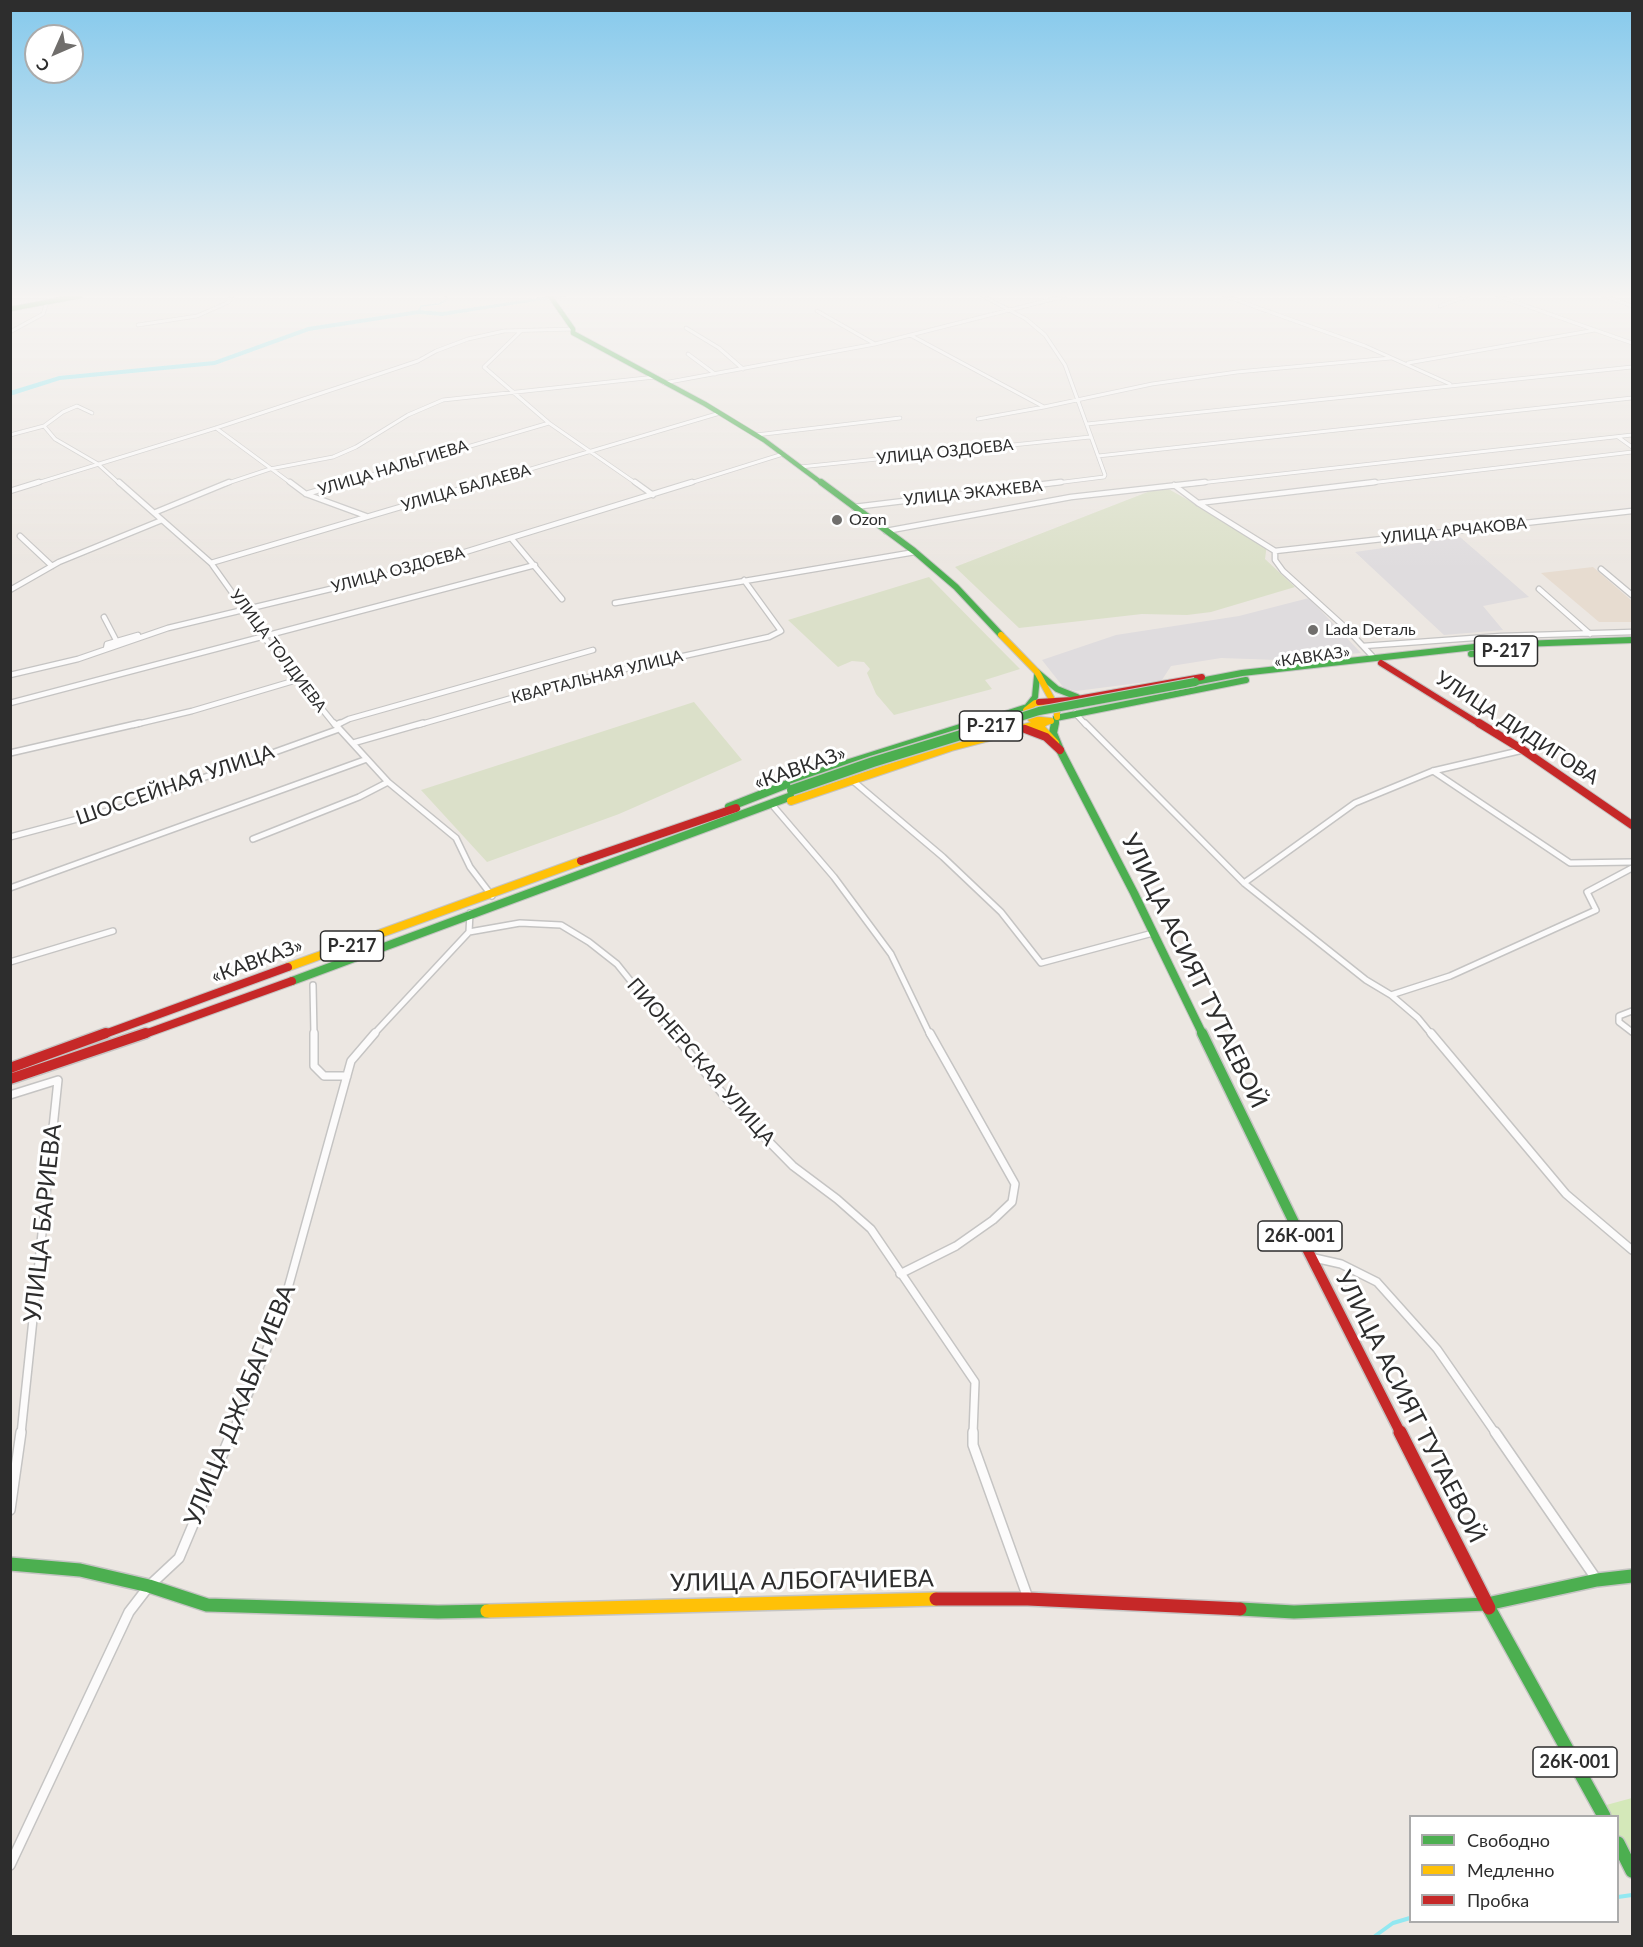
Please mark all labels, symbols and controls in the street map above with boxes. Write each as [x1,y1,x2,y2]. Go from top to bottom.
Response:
north arrow [24,24,84,84]
text: С [32,55,53,76]
street label: УЛИЦА ОЗДОЕВА [876,435,1014,469]
street label: УЛИЦА НАЛЬГИЕВА [316,436,470,500]
street label: УЛИЦА БАЛАЕВА [399,460,533,516]
street label: УЛИЦА ЭКАЖЕВА [903,476,1043,510]
place label: Ozon [849,510,887,530]
marker: Ozon [830,513,844,527]
street label: УЛИЦА АРЧАКОВА [1380,514,1528,548]
street label: УЛИЦА ОЗДОЕВА [329,543,467,597]
street label: УЛИЦА ТОЛДИЕВА [226,586,330,716]
place label: Lada Dеталь [1325,620,1416,640]
marker: Lada Dеталь [1306,623,1320,637]
road number: Р-217 [1474,636,1538,666]
street label: «КАВКАЗ» [1273,642,1351,672]
street label: КВАРТАЛЬНАЯ УЛИЦА [509,646,685,708]
street label: УЛИЦА ДИДИГОВА [1431,666,1603,790]
road number: Р-217 [960,711,1022,741]
street label: ШОССЕЙНАЯ УЛИЦА [73,740,277,830]
street label: «КАВКАЗ» [751,741,849,795]
street label: УЛИЦА АСИЯТ ТУТАЕВОЙ [1115,829,1273,1113]
road number: Р-217 [320,931,384,961]
street label: «КАВКАЗ» [208,933,306,989]
street label: ПИОНЕРСКАЯ УЛИЦА [622,973,780,1151]
street label: УЛИЦА БАРИЕВА [18,1122,68,1324]
road number: 26К-001 [1258,1221,1342,1251]
street label: УЛИЦА АСИЯТ ТУТАЕВОЙ [1329,1266,1491,1548]
street label: УЛИЦА ДЖАБАГИЕВА [178,1280,302,1530]
street label: УЛИЦА АЛБОГАЧИЕВА [670,1564,934,1598]
road number: 26К-001 [1533,1747,1617,1777]
legend [1409,1815,1619,1923]
text: Свободно [1467,1829,1550,1851]
text: Медленно [1467,1859,1555,1881]
text: Пробка [1467,1889,1529,1911]

